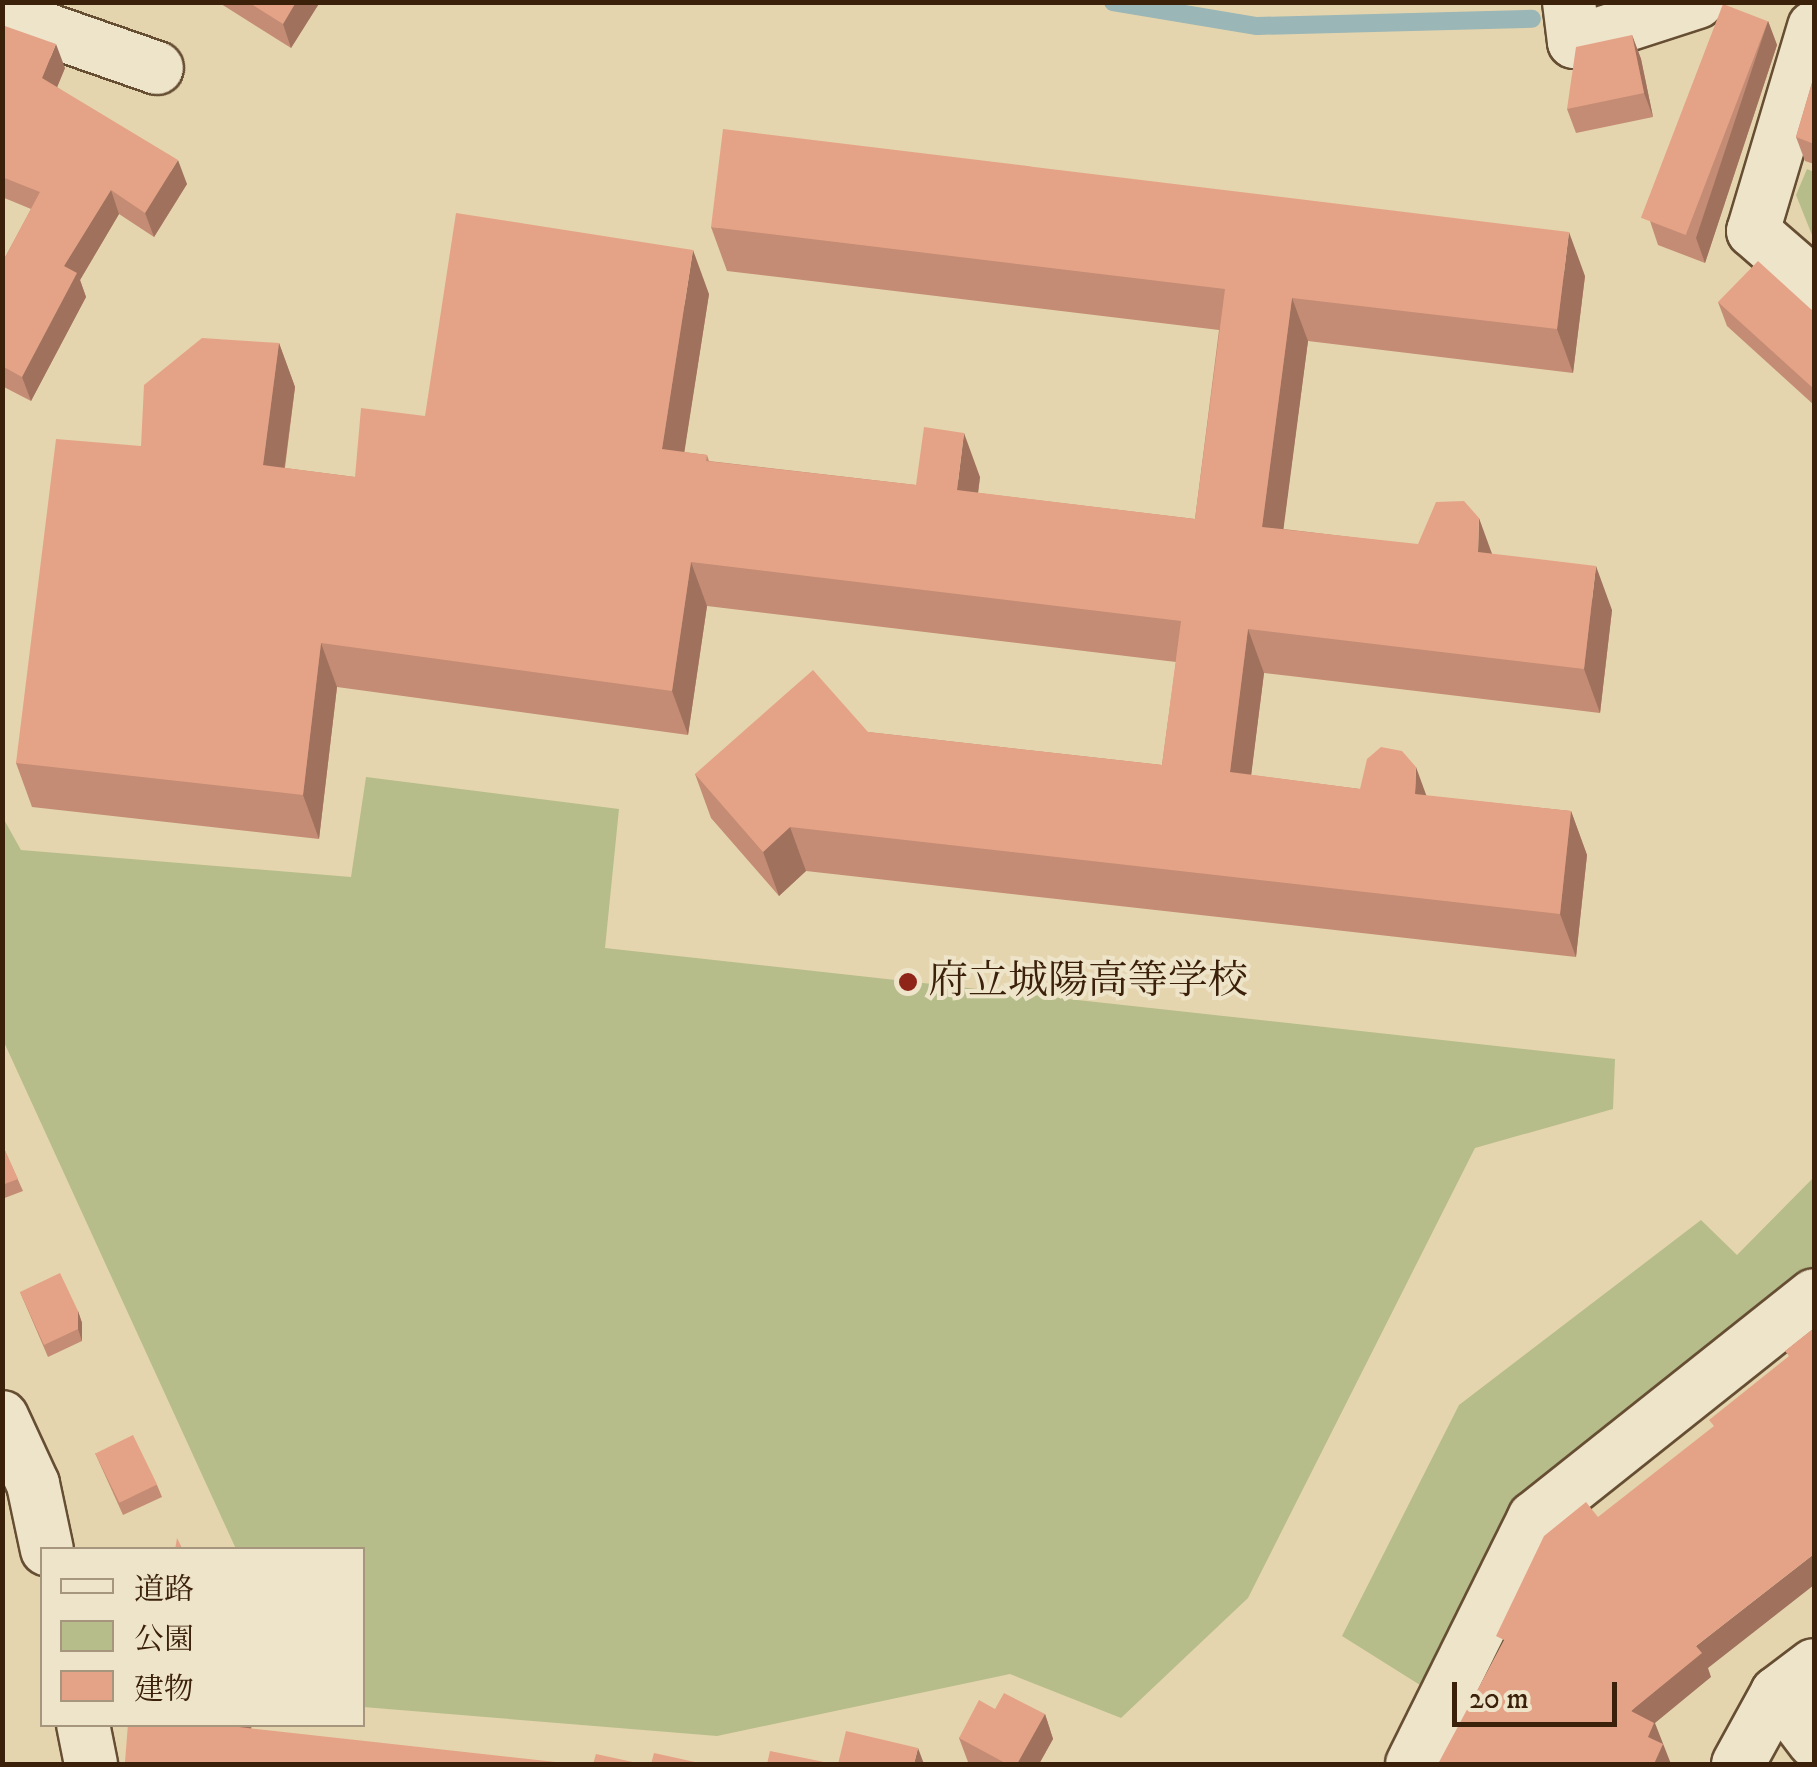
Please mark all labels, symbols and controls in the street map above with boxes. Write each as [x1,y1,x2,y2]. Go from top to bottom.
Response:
place label: 府立城陽高等学校 [928,958,1248,1006]
marker: 府立城陽高等学校 [897,971,919,993]
legend [40,1547,365,1727]
text: 道路 [134,1572,194,1609]
text: 公園 [134,1622,194,1659]
scale bar [1457,1662,1622,1724]
text: 建物 [134,1672,194,1709]
text: 20 m [1469,1681,1529,1718]

